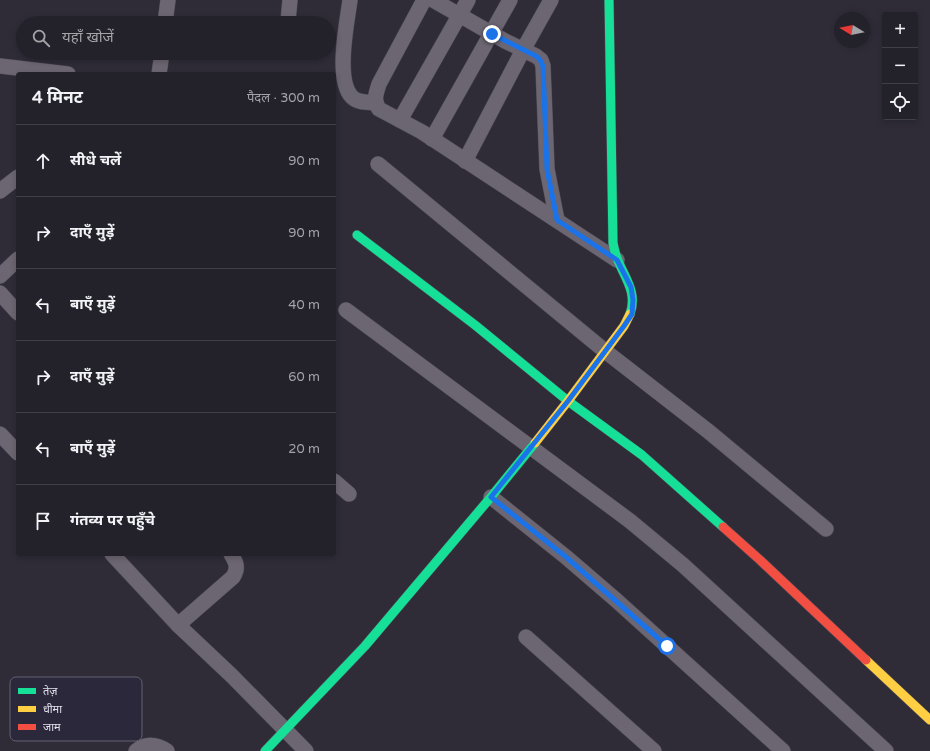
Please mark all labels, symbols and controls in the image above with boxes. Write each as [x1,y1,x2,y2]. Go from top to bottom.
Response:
north arrow [834,12,870,48]
map controls [882,12,918,120]
button: + [882,12,918,48]
search box [16,16,336,60]
route end [483,25,501,43]
icon: search [30,27,52,49]
text: यहाँ खोजें [62,28,114,46]
button: − [882,48,918,84]
button: locate [882,84,918,120]
text: 4 मिनट [32,87,83,108]
text: पैदल · 300 m [247,90,320,106]
icon: ahead [32,150,54,172]
text: सीधे चलें [70,151,121,169]
text: 90 m [288,153,320,169]
icon: right [32,222,54,244]
text: दाएँ मुड़ें [70,223,114,241]
text: 90 m [288,225,320,241]
icon: left [32,294,54,316]
text: बाएँ मुड़ें [70,295,115,313]
text: 40 m [288,297,320,313]
icon: right [32,366,54,388]
text: दाएँ मुड़ें [70,367,114,385]
text: 60 m [288,369,320,385]
icon: left [32,438,54,460]
text: बाएँ मुड़ें [70,439,115,457]
text: 20 m [288,441,320,457]
icon: arrive [32,510,54,532]
text: गंतव्य पर पहुँचे [70,511,155,529]
route start [658,637,676,655]
legend [10,677,142,741]
text: तेज़ [43,685,58,698]
text: धीमा [43,703,62,716]
text: जाम [43,721,61,734]

